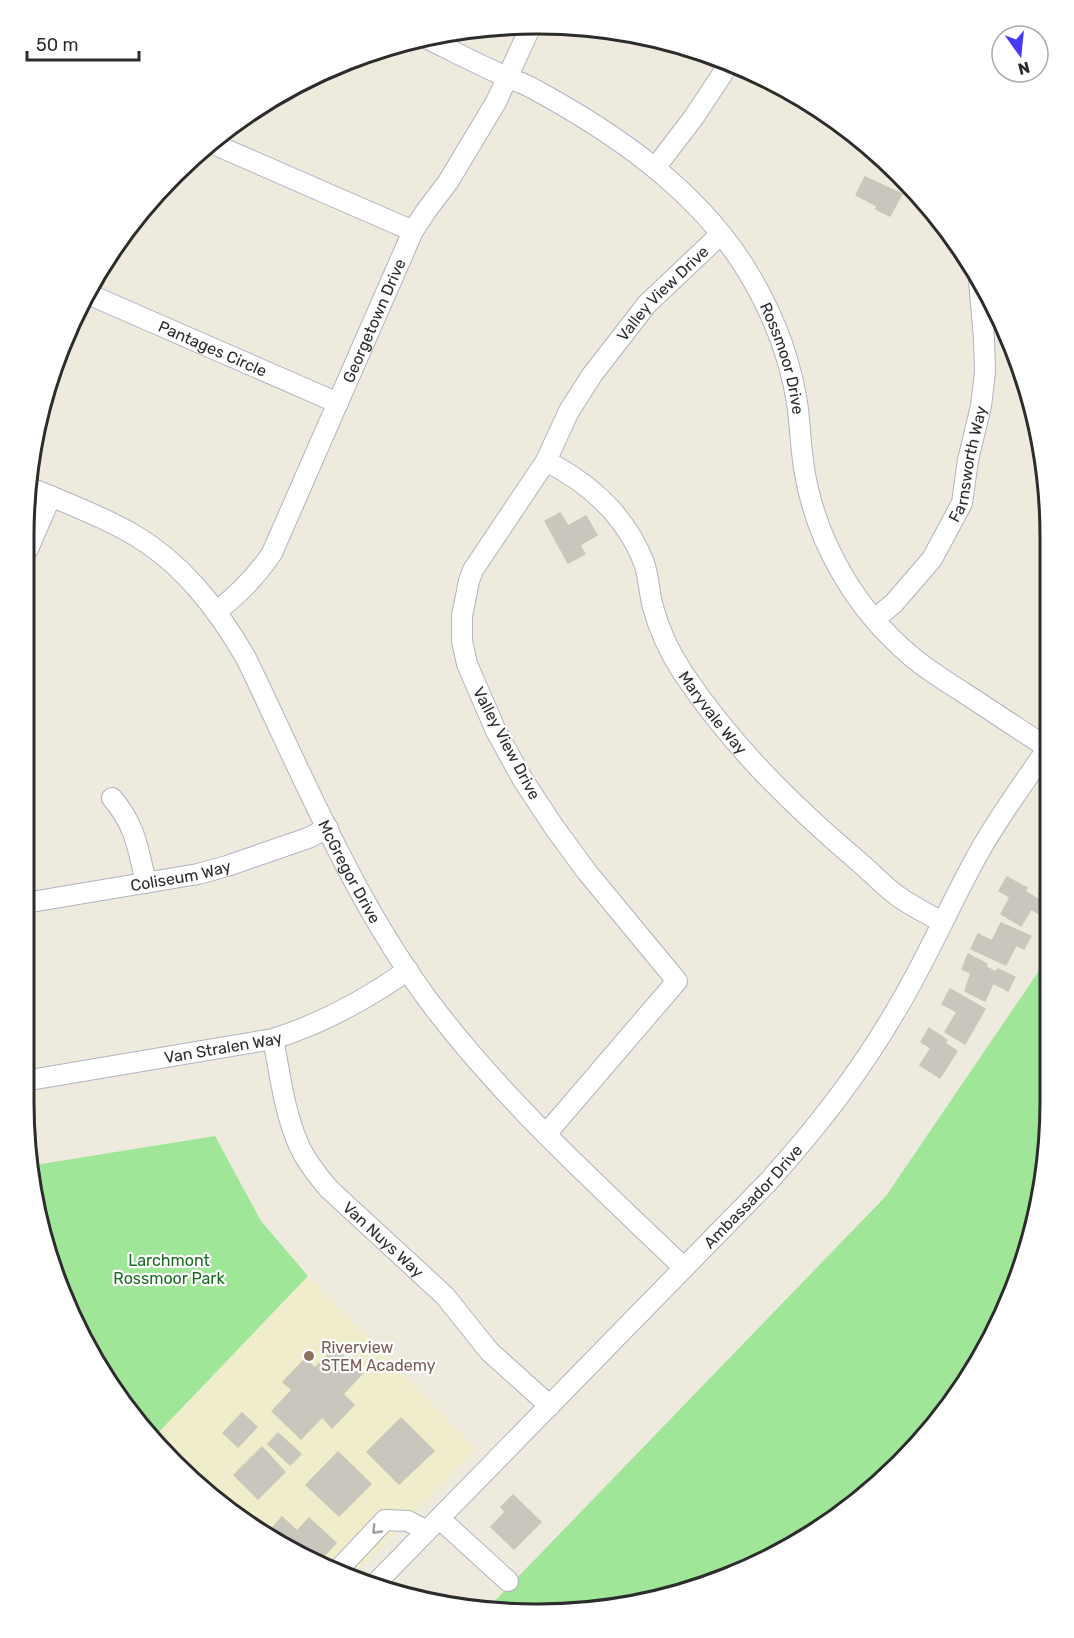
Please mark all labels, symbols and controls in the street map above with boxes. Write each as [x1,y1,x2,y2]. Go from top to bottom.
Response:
scale bar [27,24,140,62]
north arrow [990,24,1050,84]
text: 50 m [36,34,79,56]
text: N [1016,57,1032,79]
street label: Valley View Drive [613,242,713,345]
street label: Georgetown Drive [339,256,410,386]
street label: Rossmoor Drive [756,299,807,415]
street label: Pantages Circle [155,317,270,381]
street label: Farnsworth Way [945,404,991,525]
street label: Maryvale Way [674,667,751,758]
street label: Valley View Drive [469,684,544,803]
street label: McGregor Drive [314,817,385,927]
street label: Coliseum Way [129,856,233,895]
street label: Van Stralen Way [163,1028,285,1067]
street label: Ambassador Drive [700,1141,807,1252]
street label: Van Nuys Way [339,1198,428,1282]
park label: Larchmont Rossmoor Park [113,1251,225,1288]
place label: Riverview STEM Academy [321,1338,436,1375]
marker: Riverview STEM Academy [302,1349,316,1363]
one-way arrow [372,1523,383,1533]

